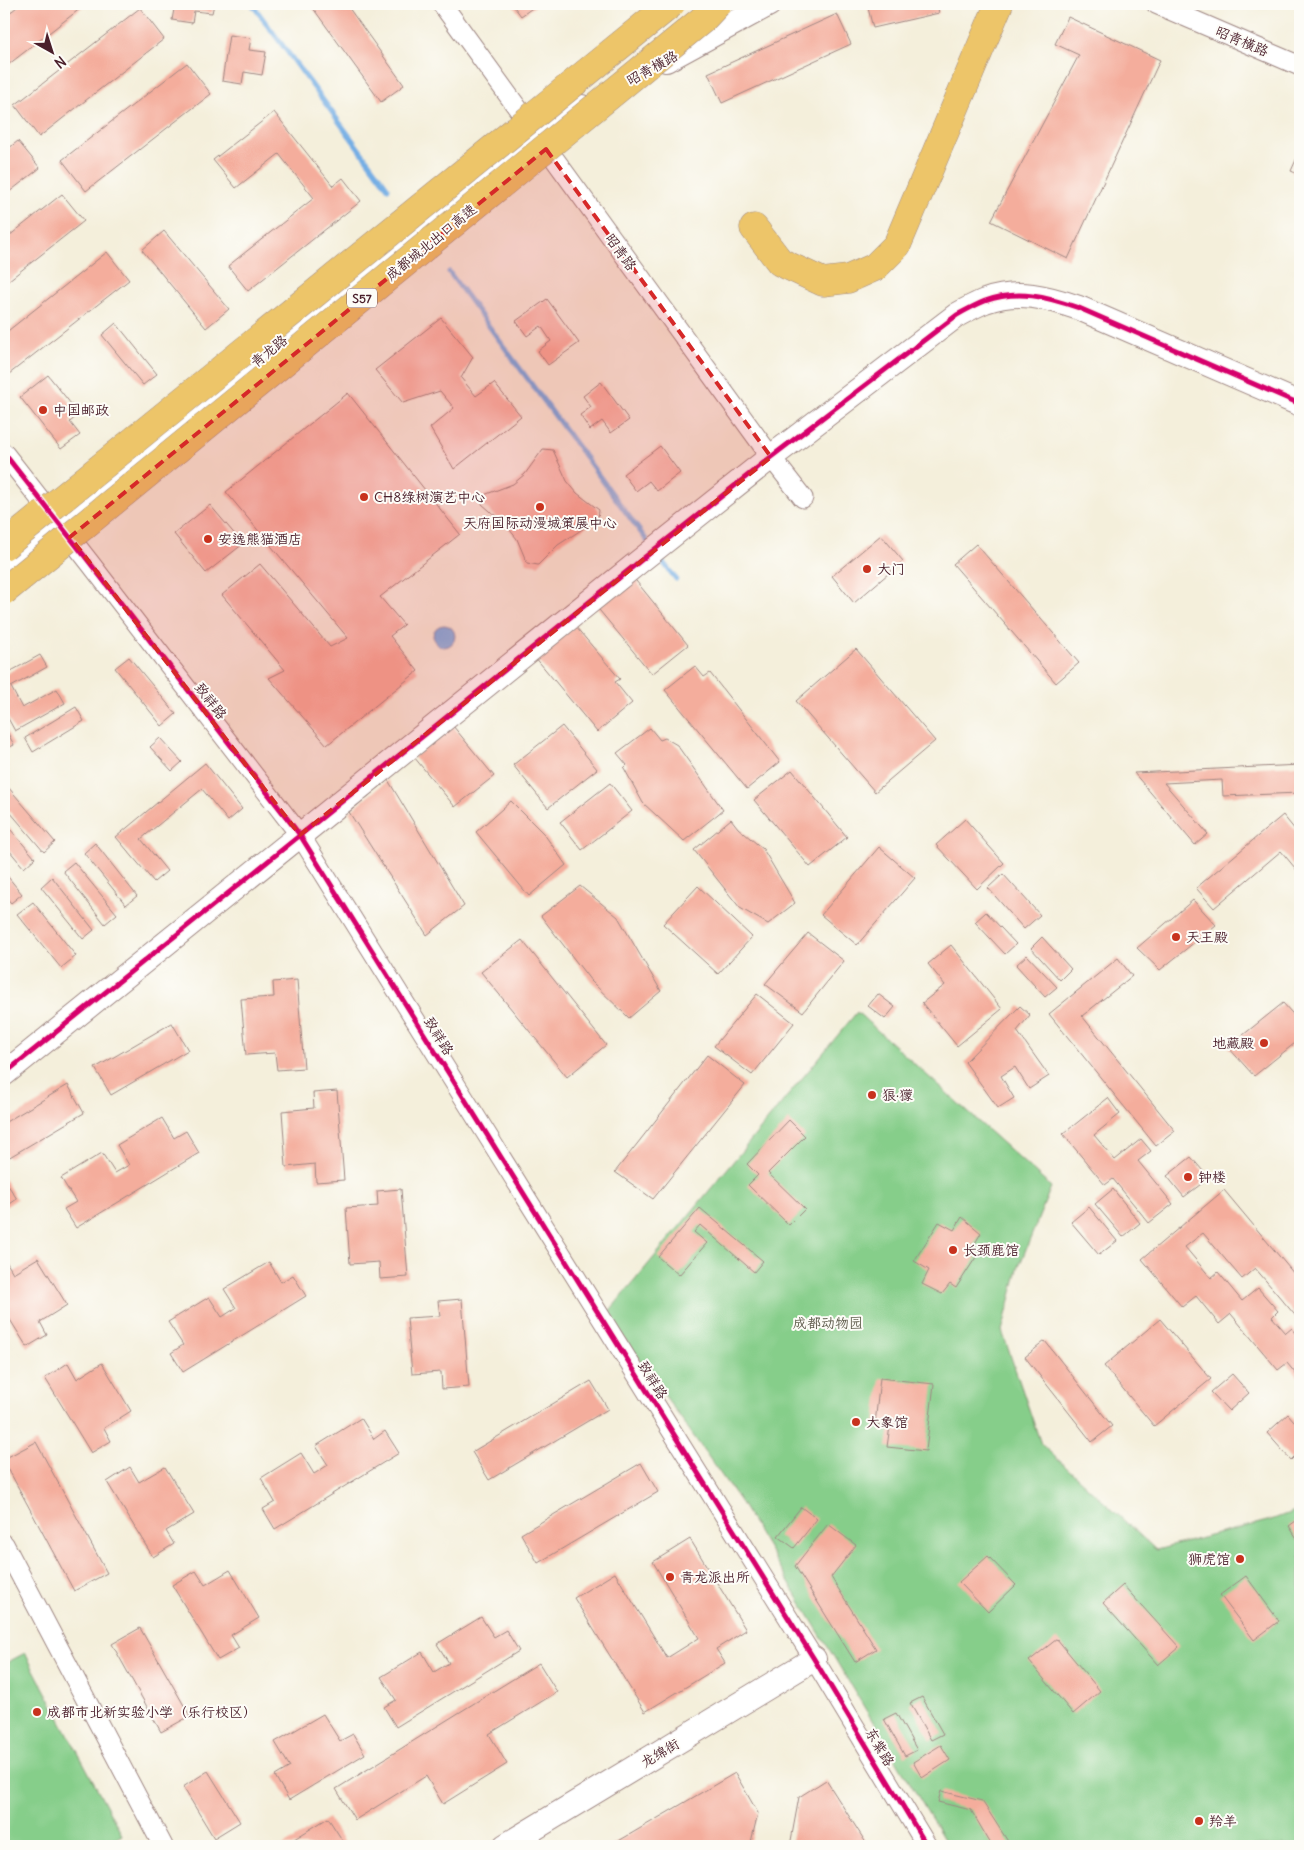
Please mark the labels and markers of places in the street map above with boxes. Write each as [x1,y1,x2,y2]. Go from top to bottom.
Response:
place label: 中国邮政 [53,401,109,419]
marker: 中国邮政 [37,404,49,416]
place label: CH8绿树演艺中心 [374,488,485,506]
marker: CH8绿树演艺中心 [358,491,370,503]
marker: 天府国际动漫城策展中心 [534,501,546,513]
place label: 天府国际动漫城策展中心 [463,514,617,532]
place label: 安逸熊猫酒店 [218,530,302,548]
marker: 安逸熊猫酒店 [202,533,214,545]
place label: 大门 [877,560,905,578]
marker: 大门 [861,563,873,575]
place label: 天王殿 [1186,928,1228,946]
marker: 天王殿 [1170,931,1182,943]
place label: 地藏殿 [1212,1034,1254,1052]
marker: 地藏殿 [1258,1037,1270,1049]
place label: 狼·獴 [882,1086,913,1104]
marker: 狼·獴 [866,1089,878,1101]
place label: 钟楼 [1198,1168,1226,1186]
marker: 钟楼 [1182,1171,1194,1183]
place label: 长颈鹿馆 [963,1241,1019,1259]
marker: 长颈鹿馆 [947,1244,959,1256]
place label: 大象馆 [866,1413,908,1431]
marker: 大象馆 [850,1416,862,1428]
place label: 狮虎馆 [1188,1550,1230,1568]
marker: 狮虎馆 [1234,1553,1246,1565]
place label: 青龙派出所 [680,1568,750,1586]
marker: 青龙派出所 [664,1571,676,1583]
place label: 成都市北新实验小学（乐行校区） [47,1703,257,1721]
marker: 成都市北新实验小学（乐行校区） [31,1706,43,1718]
place label: 羚羊 [1209,1812,1237,1830]
marker: 羚羊 [1193,1815,1205,1827]

